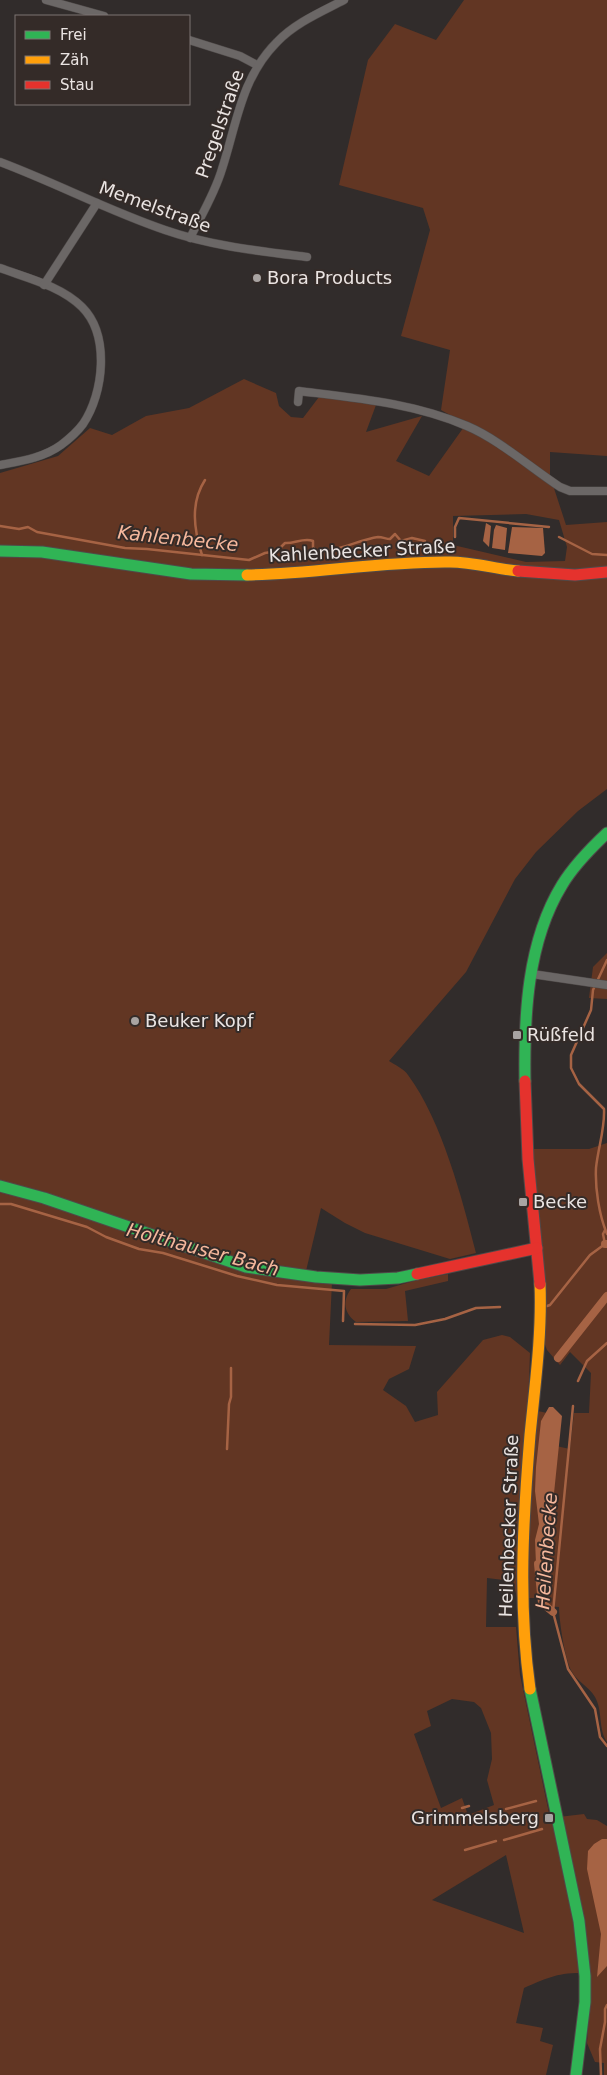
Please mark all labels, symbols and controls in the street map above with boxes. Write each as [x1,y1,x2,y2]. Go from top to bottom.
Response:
legend [15,15,190,105]
text: Frei [60,26,87,44]
text: Zäh [60,51,89,69]
street label: Pregelstraße [191,67,248,181]
text: Stau [60,76,94,94]
street label: Memelstraße [96,177,214,236]
place label: Bora Products [267,267,392,288]
marker: Bora Products [251,272,263,284]
water label: Kahlenbecke [116,521,240,555]
street label: Kahlenbecker Straße [268,535,456,566]
place label: Beuker Kopf [145,1010,254,1031]
marker: Beuker Kopf [129,1015,141,1027]
place label: Rüßfeld [527,1024,595,1045]
marker: Rüßfeld [511,1029,523,1041]
place label: Becke [533,1191,587,1212]
marker: Becke [517,1196,529,1208]
water label: Holthauser Bach [124,1218,282,1280]
street label: Heilenbecker Straße [495,1434,522,1618]
water label: Heilenbecke [531,1492,561,1610]
place label: Grimmelsberg [411,1807,539,1828]
marker: Grimmelsberg [543,1812,555,1824]

